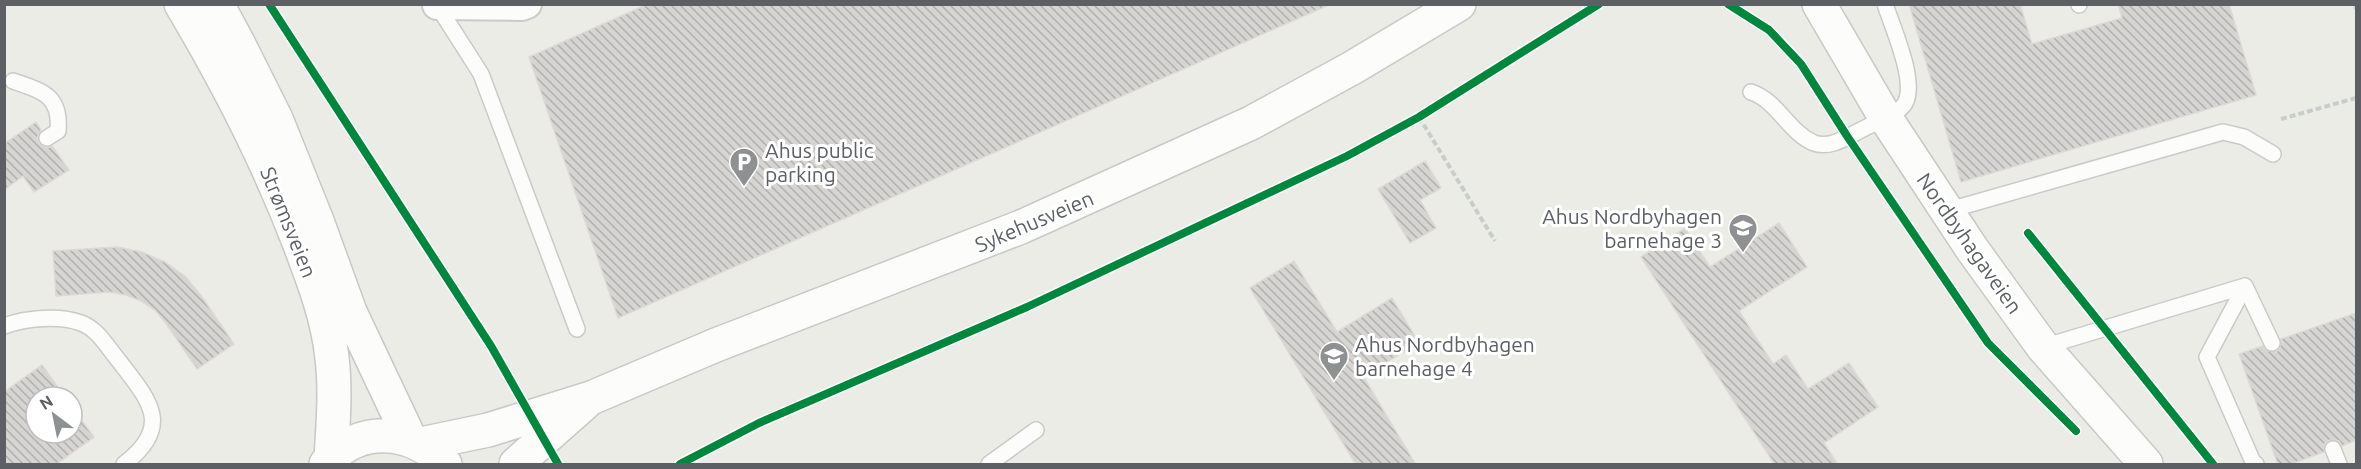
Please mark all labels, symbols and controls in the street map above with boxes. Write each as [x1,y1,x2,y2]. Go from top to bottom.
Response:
place label: Ahus public parking [765,138,874,186]
parking icon: Ahus public parking [728,146,760,188]
street label: Strømsveien [256,163,322,281]
street label: Nordbyhagaveien [1913,168,2027,318]
street label: Sykehusveien [971,185,1097,257]
place label: Ahus Nordbyhagen barnehage 3 [1542,204,1722,252]
school or university icon: Ahus Nordbyhagen barnehage 3 [1727,212,1759,254]
place label: Ahus Nordbyhagen barnehage 4 [1355,332,1535,380]
school or university icon: Ahus Nordbyhagen barnehage 4 [1318,340,1350,382]
north arrow [24,385,84,445]
text: N [36,391,56,413]

